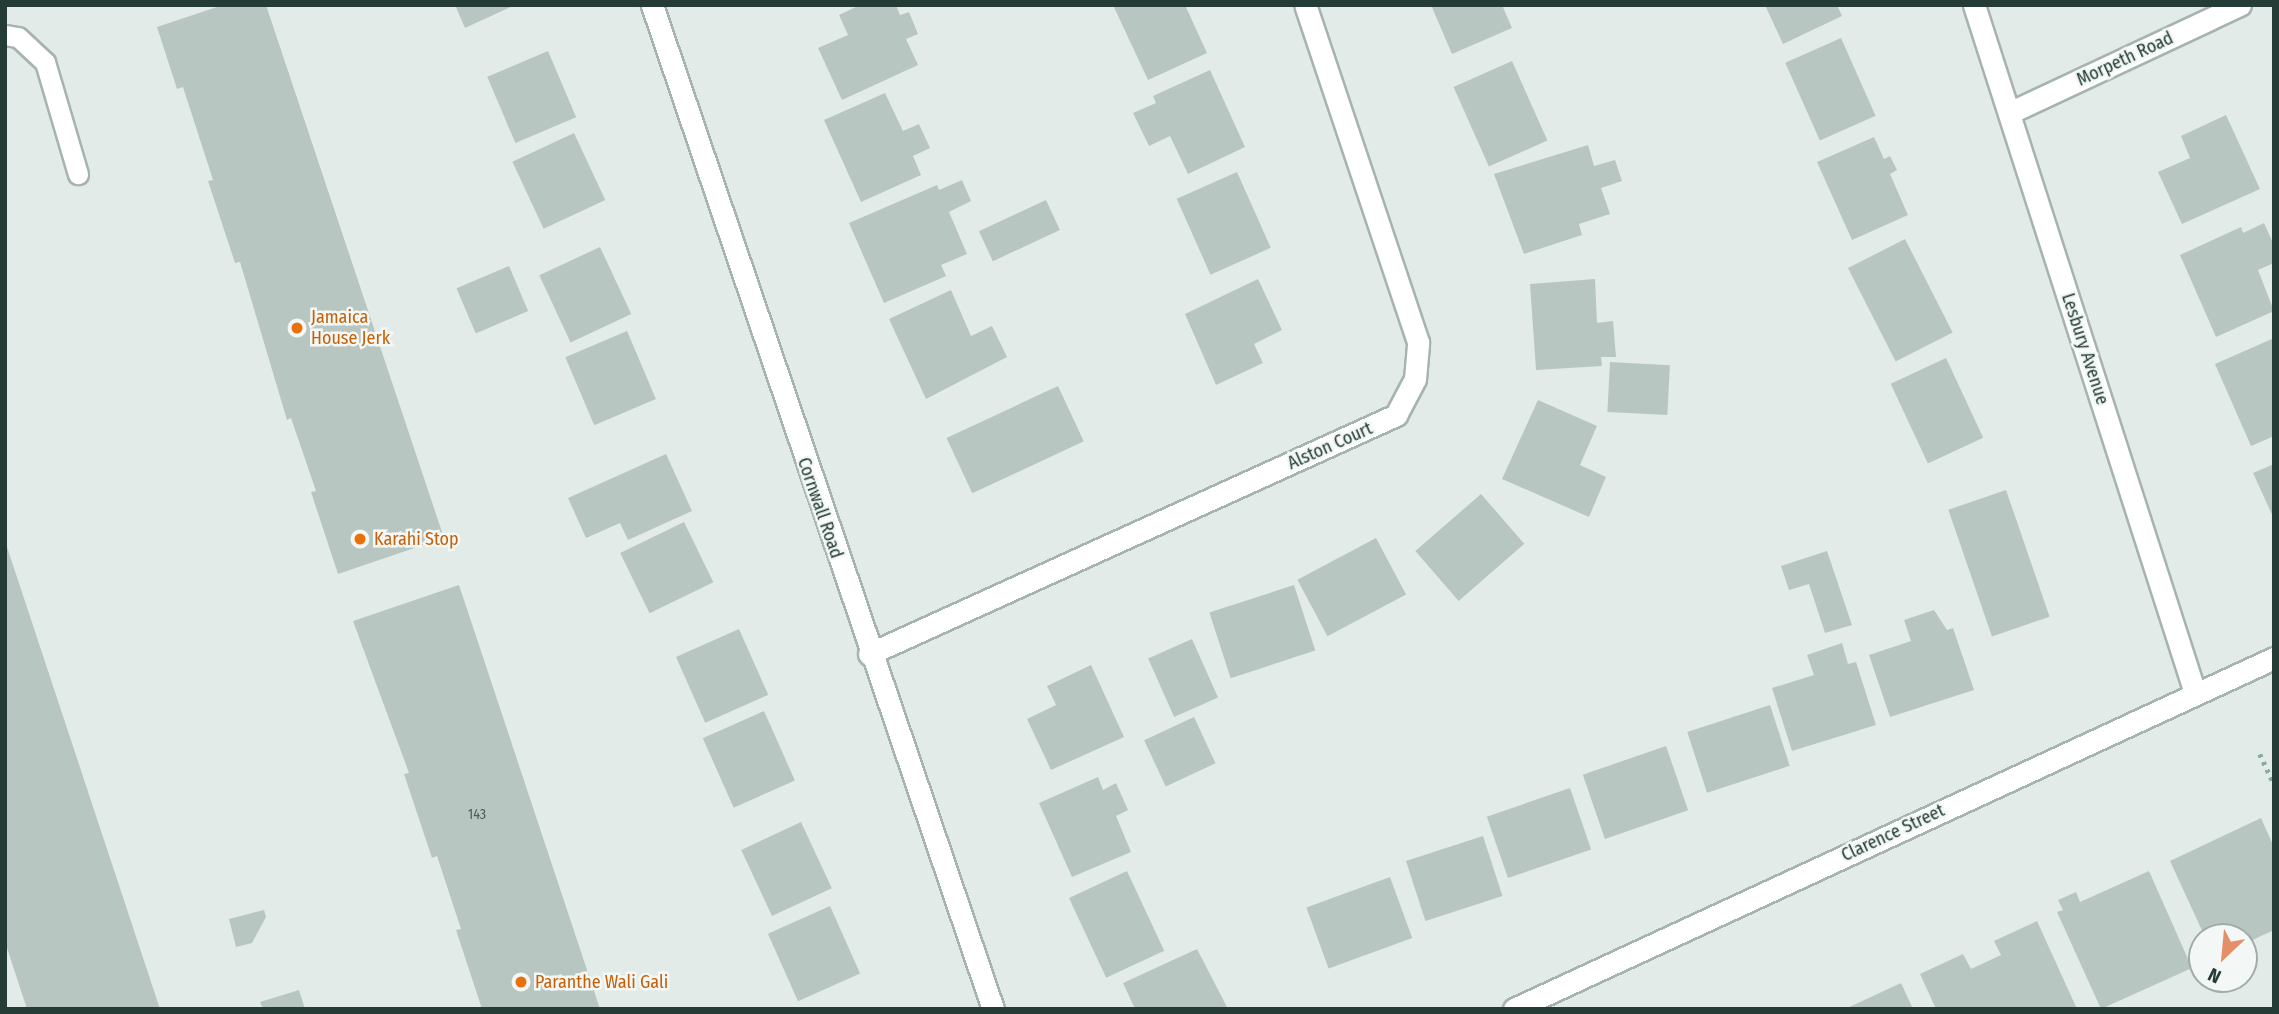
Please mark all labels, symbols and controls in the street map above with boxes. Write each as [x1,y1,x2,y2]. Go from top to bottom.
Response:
street label: Morpeth Road [2073,27,2177,91]
street label: Lesbury Avenue [2057,291,2113,407]
place label: Jamaica House Jerk [311,307,390,350]
marker: Jamaica House Jerk [289,320,305,336]
street label: Alston Court [1284,418,1376,474]
street label: Cornwall Road [793,455,847,561]
place label: Karahi Stop [374,528,459,550]
marker: Karahi Stop [352,531,368,547]
street label: Clarence Street [1838,800,1948,866]
house number: 143 [468,807,486,823]
north arrow [2188,923,2258,993]
text: N [2204,963,2225,988]
place label: Paranthe Wali Gali [535,971,668,993]
marker: Paranthe Wali Gali [513,974,529,990]

